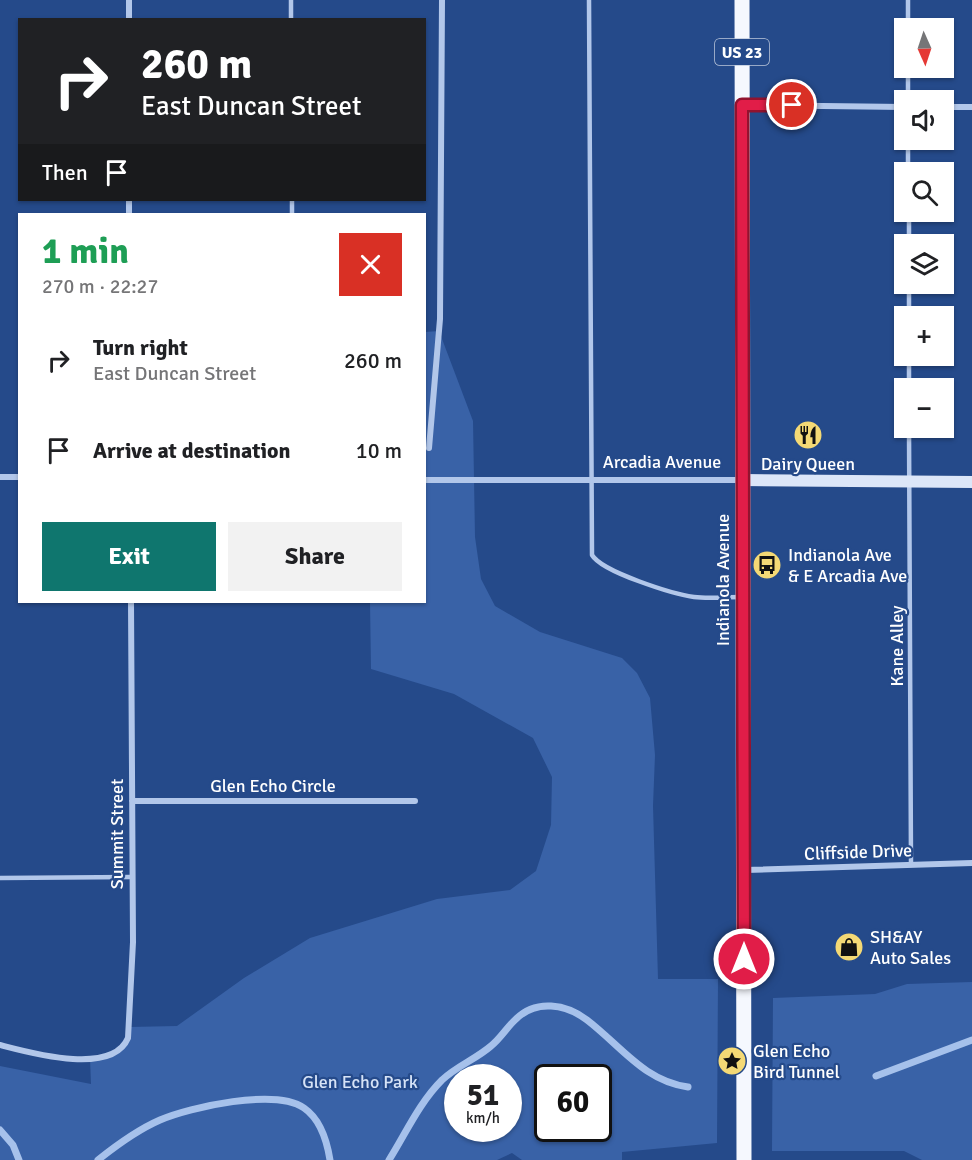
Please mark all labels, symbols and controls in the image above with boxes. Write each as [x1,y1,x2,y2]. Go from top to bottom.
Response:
north arrow [894,18,954,78]
map controls [894,18,954,438]
text: 260 m [141,39,252,90]
road number: US 23 [715,39,769,65]
icon: right [42,42,120,120]
pin [766,79,817,130]
icon: arrive [775,88,808,121]
text: East Duncan Street [141,90,361,123]
button: sound [894,90,954,150]
icon: arrive [100,156,133,189]
text: Then [42,159,88,186]
button: search [894,162,954,222]
text: 1 min [42,229,129,274]
button: close [339,233,402,296]
button: layers [894,234,954,294]
text: 270 m · 22:27 [42,274,158,299]
button: + [894,306,954,366]
text: Turn right [93,334,188,361]
icon: right [42,344,75,377]
text: 260 m [344,347,402,374]
text: East Duncan Street [93,361,256,386]
button: − [894,378,954,438]
restaurant icon: Dairy Queen [792,419,824,451]
icon: arrive [42,434,75,467]
text: Arrive at destination [93,437,290,464]
text: 10 m [356,437,402,464]
street label: Arcadia Avenue [603,451,721,473]
place label: Dairy Queen [761,453,855,475]
street label: Indianola Avenue [712,514,734,646]
button: Exit [42,522,216,591]
button: Share [228,522,402,591]
place label: Indianola Ave & E Arcadia Ave [788,544,907,587]
bus stop icon: Indianola Ave & E Arcadia Ave [751,549,783,581]
street label: Kane Alley [886,605,908,686]
street label: Glen Echo Circle [210,775,336,797]
street label: Summit Street [106,779,128,889]
street label: Cliffside Drive [804,839,912,865]
place label: SH&AY Auto Sales [870,926,951,969]
position arrow [712,927,776,991]
shop icon: SH&AY Auto Sales [833,931,865,963]
place label: Glen Echo Bird Tunnel [753,1040,840,1083]
place icon: Glen Echo Bird Tunnel [716,1045,748,1077]
speed limit sign: 60 [534,1064,612,1142]
park label: Glen Echo Park [302,1071,418,1093]
text: 51 [467,1077,499,1114]
text: km/h [466,1109,500,1127]

